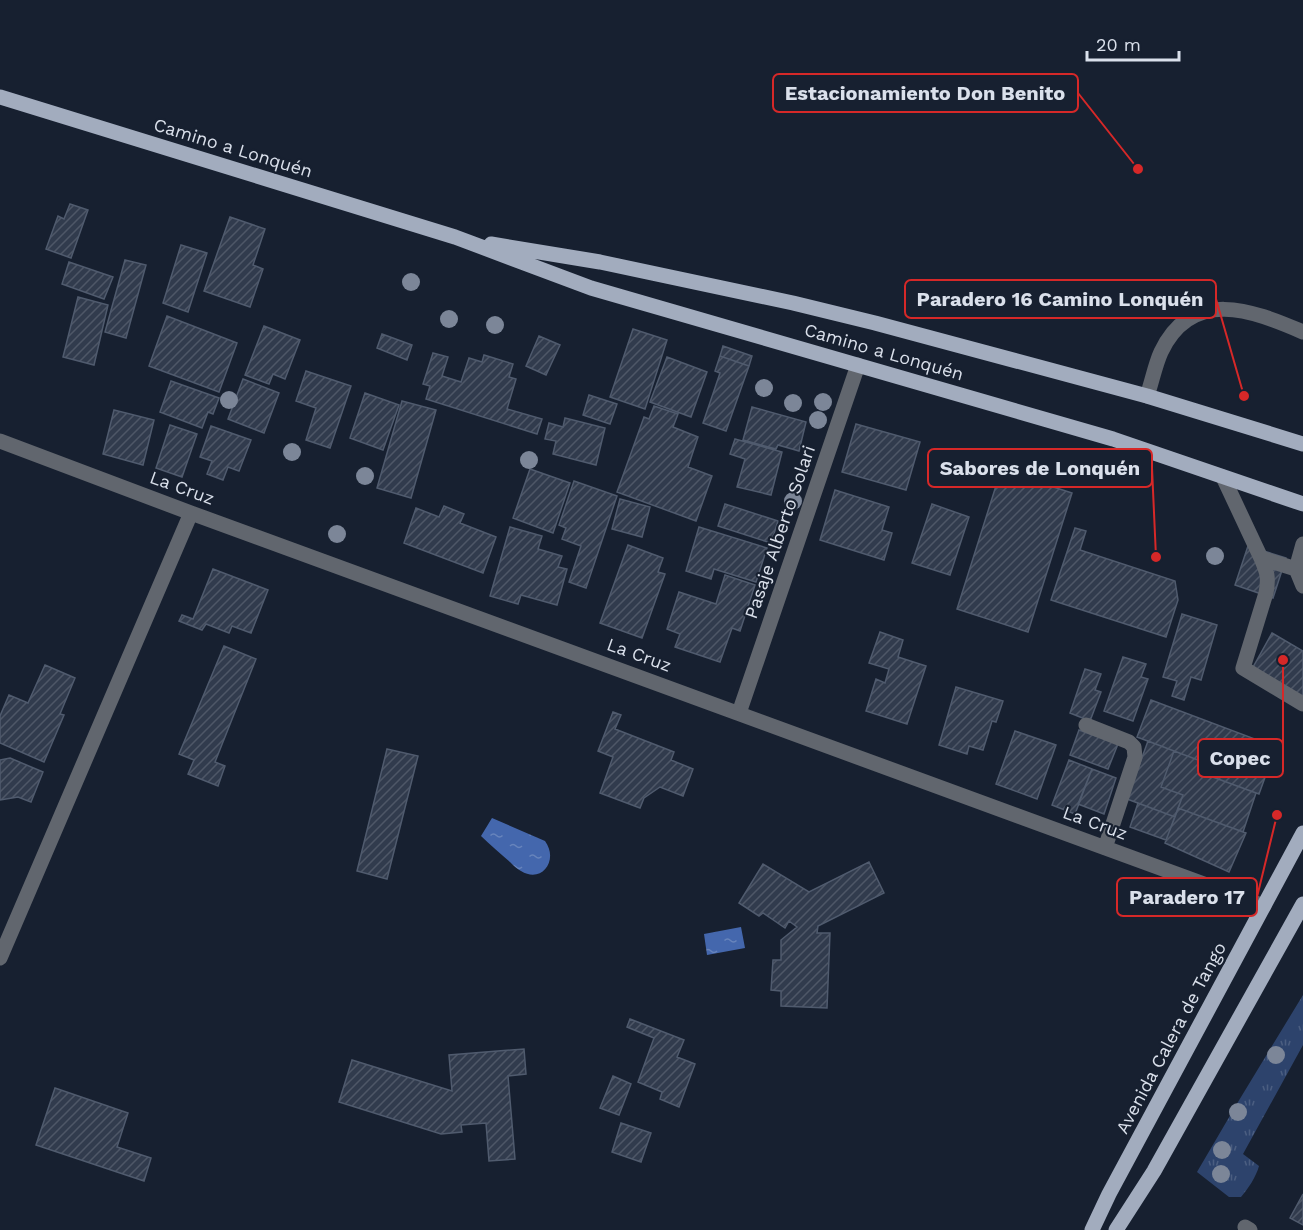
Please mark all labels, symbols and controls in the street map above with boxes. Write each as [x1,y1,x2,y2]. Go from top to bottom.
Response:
scale bar [1087,24,1178,62]
text: 20 m [1096,34,1141,55]
callout: Estacionamiento Don Benito [773,74,1078,112]
text: Estacionamiento Don Benito [785,81,1065,105]
street label: Camino a Lonquén [151,113,315,182]
callout: Paradero 16 Camino Lonquén [905,280,1216,318]
text: Paradero 16 Camino Lonquén [917,287,1203,311]
street label: Camino a Lonquén [802,319,966,384]
street label: Pasaje Alberto Solari [740,442,819,621]
callout: Sabores de Lonquén [928,449,1152,487]
text: Sabores de Lonquén [940,456,1140,480]
street label: La Cruz [147,466,217,509]
street label: La Cruz [604,633,674,676]
callout: Copec [1198,739,1283,777]
text: Copec [1209,746,1271,770]
street label: La Cruz [1060,801,1130,844]
callout: Paradero 17 [1117,878,1257,916]
text: Paradero 17 [1129,885,1245,909]
street label: Avenida Calera de Tango [1111,938,1230,1137]

